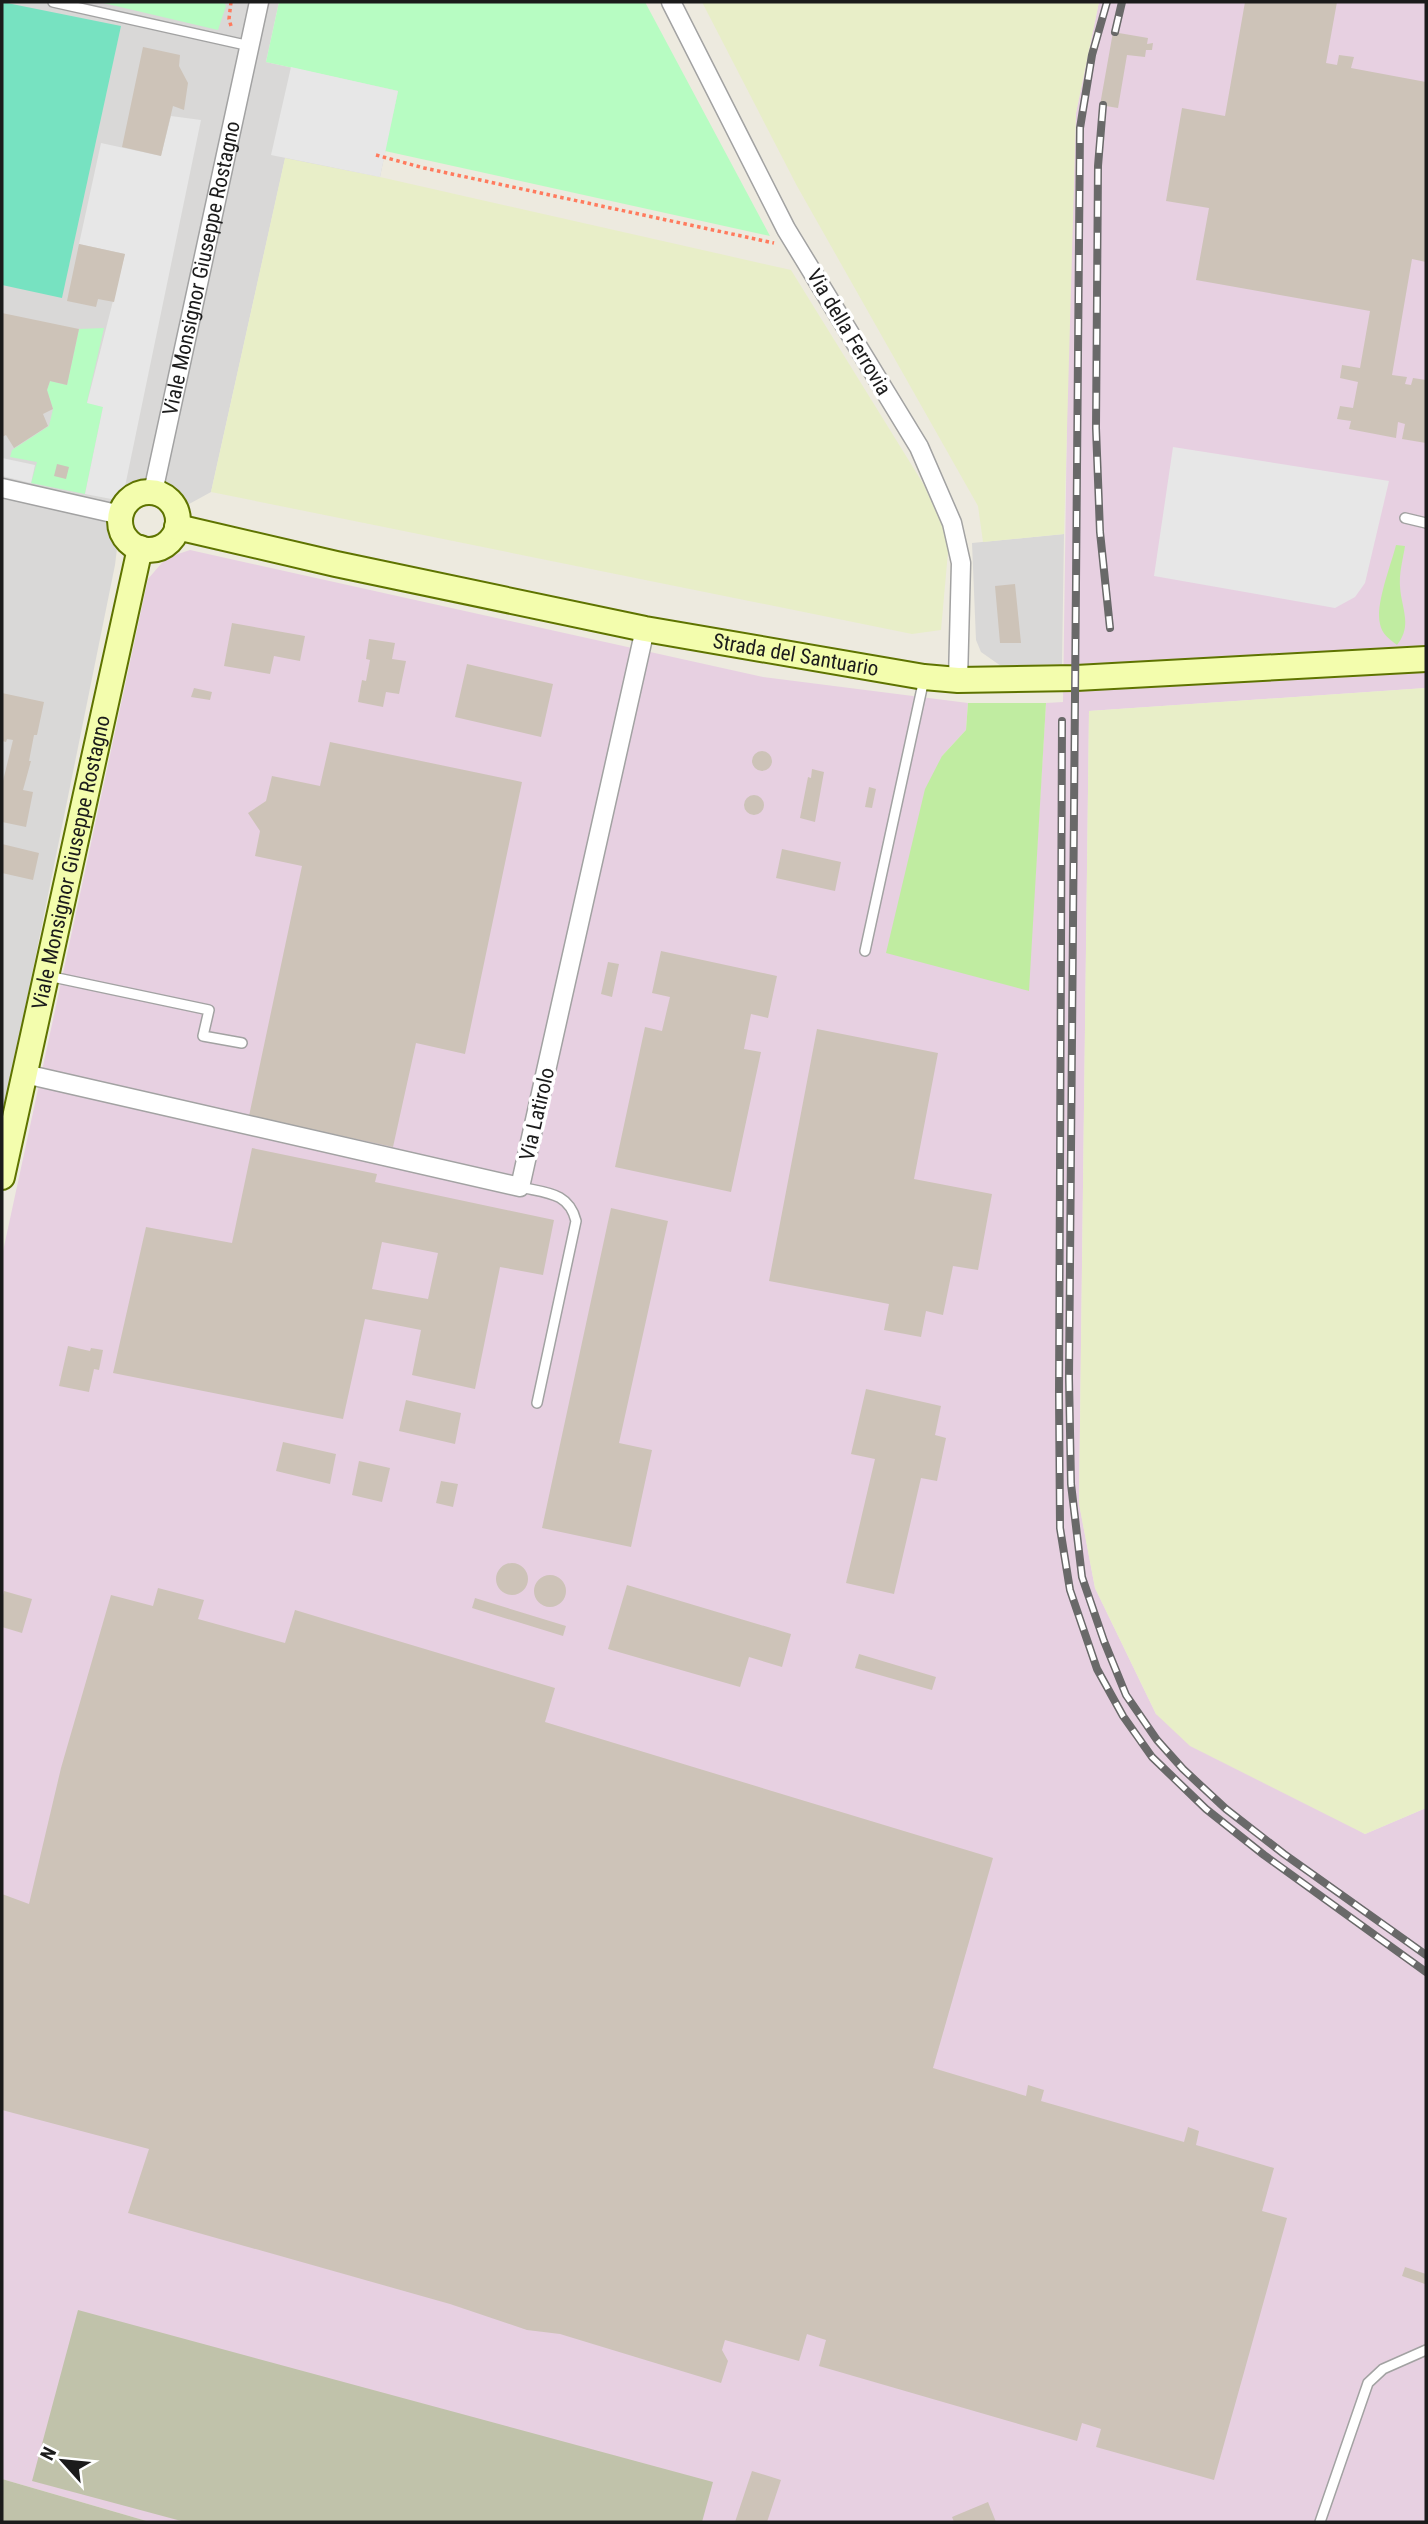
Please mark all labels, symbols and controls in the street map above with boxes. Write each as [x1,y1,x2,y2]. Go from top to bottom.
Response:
street label: Viale Monsignor Giuseppe Rostagno [158,119,245,417]
street label: Via della Ferrovia [802,265,896,399]
street label: Strada del Santuario [711,629,880,681]
street label: Viale Monsignor Giuseppe Rostagno [27,713,115,1012]
street label: Via Latirolo [515,1065,559,1163]
north arrow [28,2426,98,2496]
text: N [35,2443,61,2464]

